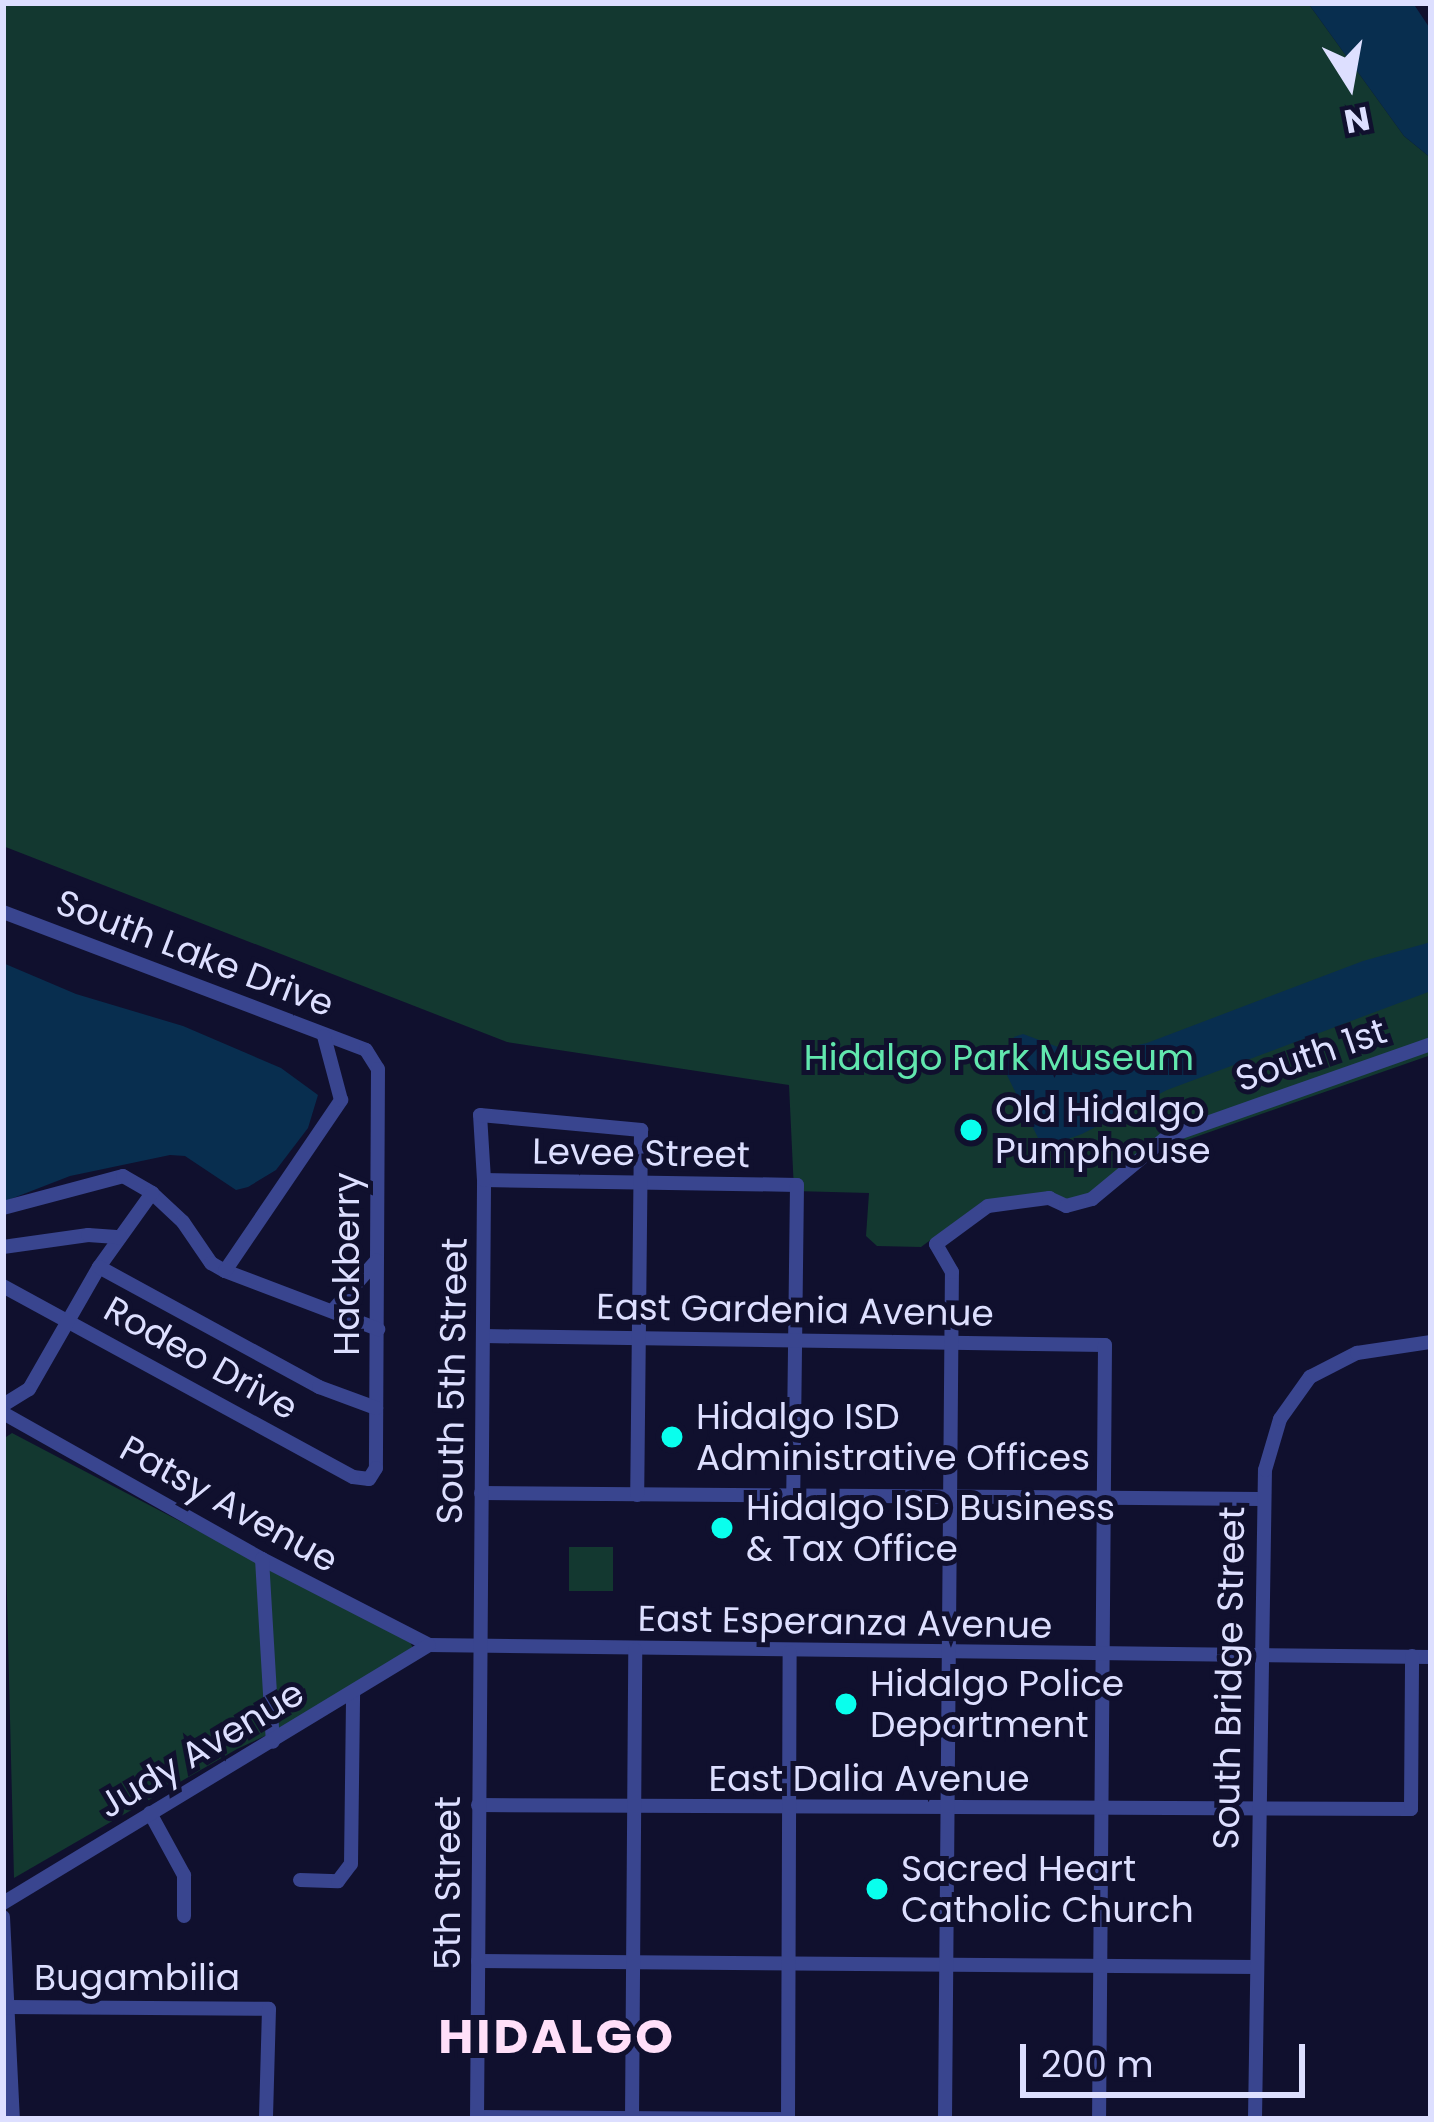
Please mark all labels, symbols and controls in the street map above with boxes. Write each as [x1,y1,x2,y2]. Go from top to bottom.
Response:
north arrow [1290,24,1410,144]
text: N [1340,94,1374,145]
street label: South Lake Drive [50,880,340,1026]
street label: South 1st [1230,1009,1392,1101]
park label: Hidalgo Park Museum [804,1036,1194,1080]
place label: Old Hidalgo Pumphouse [995,1087,1211,1172]
marker: Old Hidalgo Pumphouse [958,1117,984,1143]
street label: Levee Street [532,1130,750,1176]
street label: Hackberry [325,1172,369,1356]
street label: South 5th Street [428,1237,476,1525]
street label: East Gardenia Avenue [596,1285,994,1335]
street label: Rodeo Drive [97,1287,305,1429]
place label: Hidalgo ISD Administrative Offices [696,1394,1090,1479]
marker: Hidalgo ISD Administrative Offices [659,1424,685,1450]
street label: Patsy Avenue [113,1426,345,1582]
place label: Hidalgo ISD Business & Tax Office [746,1485,1115,1570]
street label: South Bridge Street [1204,1506,1254,1850]
marker: Hidalgo ISD Business & Tax Office [709,1515,735,1541]
street label: East Esperanza Avenue [637,1597,1053,1647]
place label: Hidalgo Police Department [870,1661,1124,1746]
street label: Judy Avenue [91,1671,311,1827]
marker: Hidalgo Police Department [833,1691,859,1717]
street label: East Dalia Avenue [709,1757,1029,1801]
street label: 5th Street [426,1796,470,1970]
place label: Sacred Heart Catholic Church [901,1846,1194,1931]
marker: Sacred Heart Catholic Church [864,1876,890,1902]
street label: Bugambilia [34,1956,240,2000]
district label: HIDALGO [438,2008,676,2066]
scale bar [1026,2020,1311,2094]
text: 200 m [1041,2039,1154,2090]

